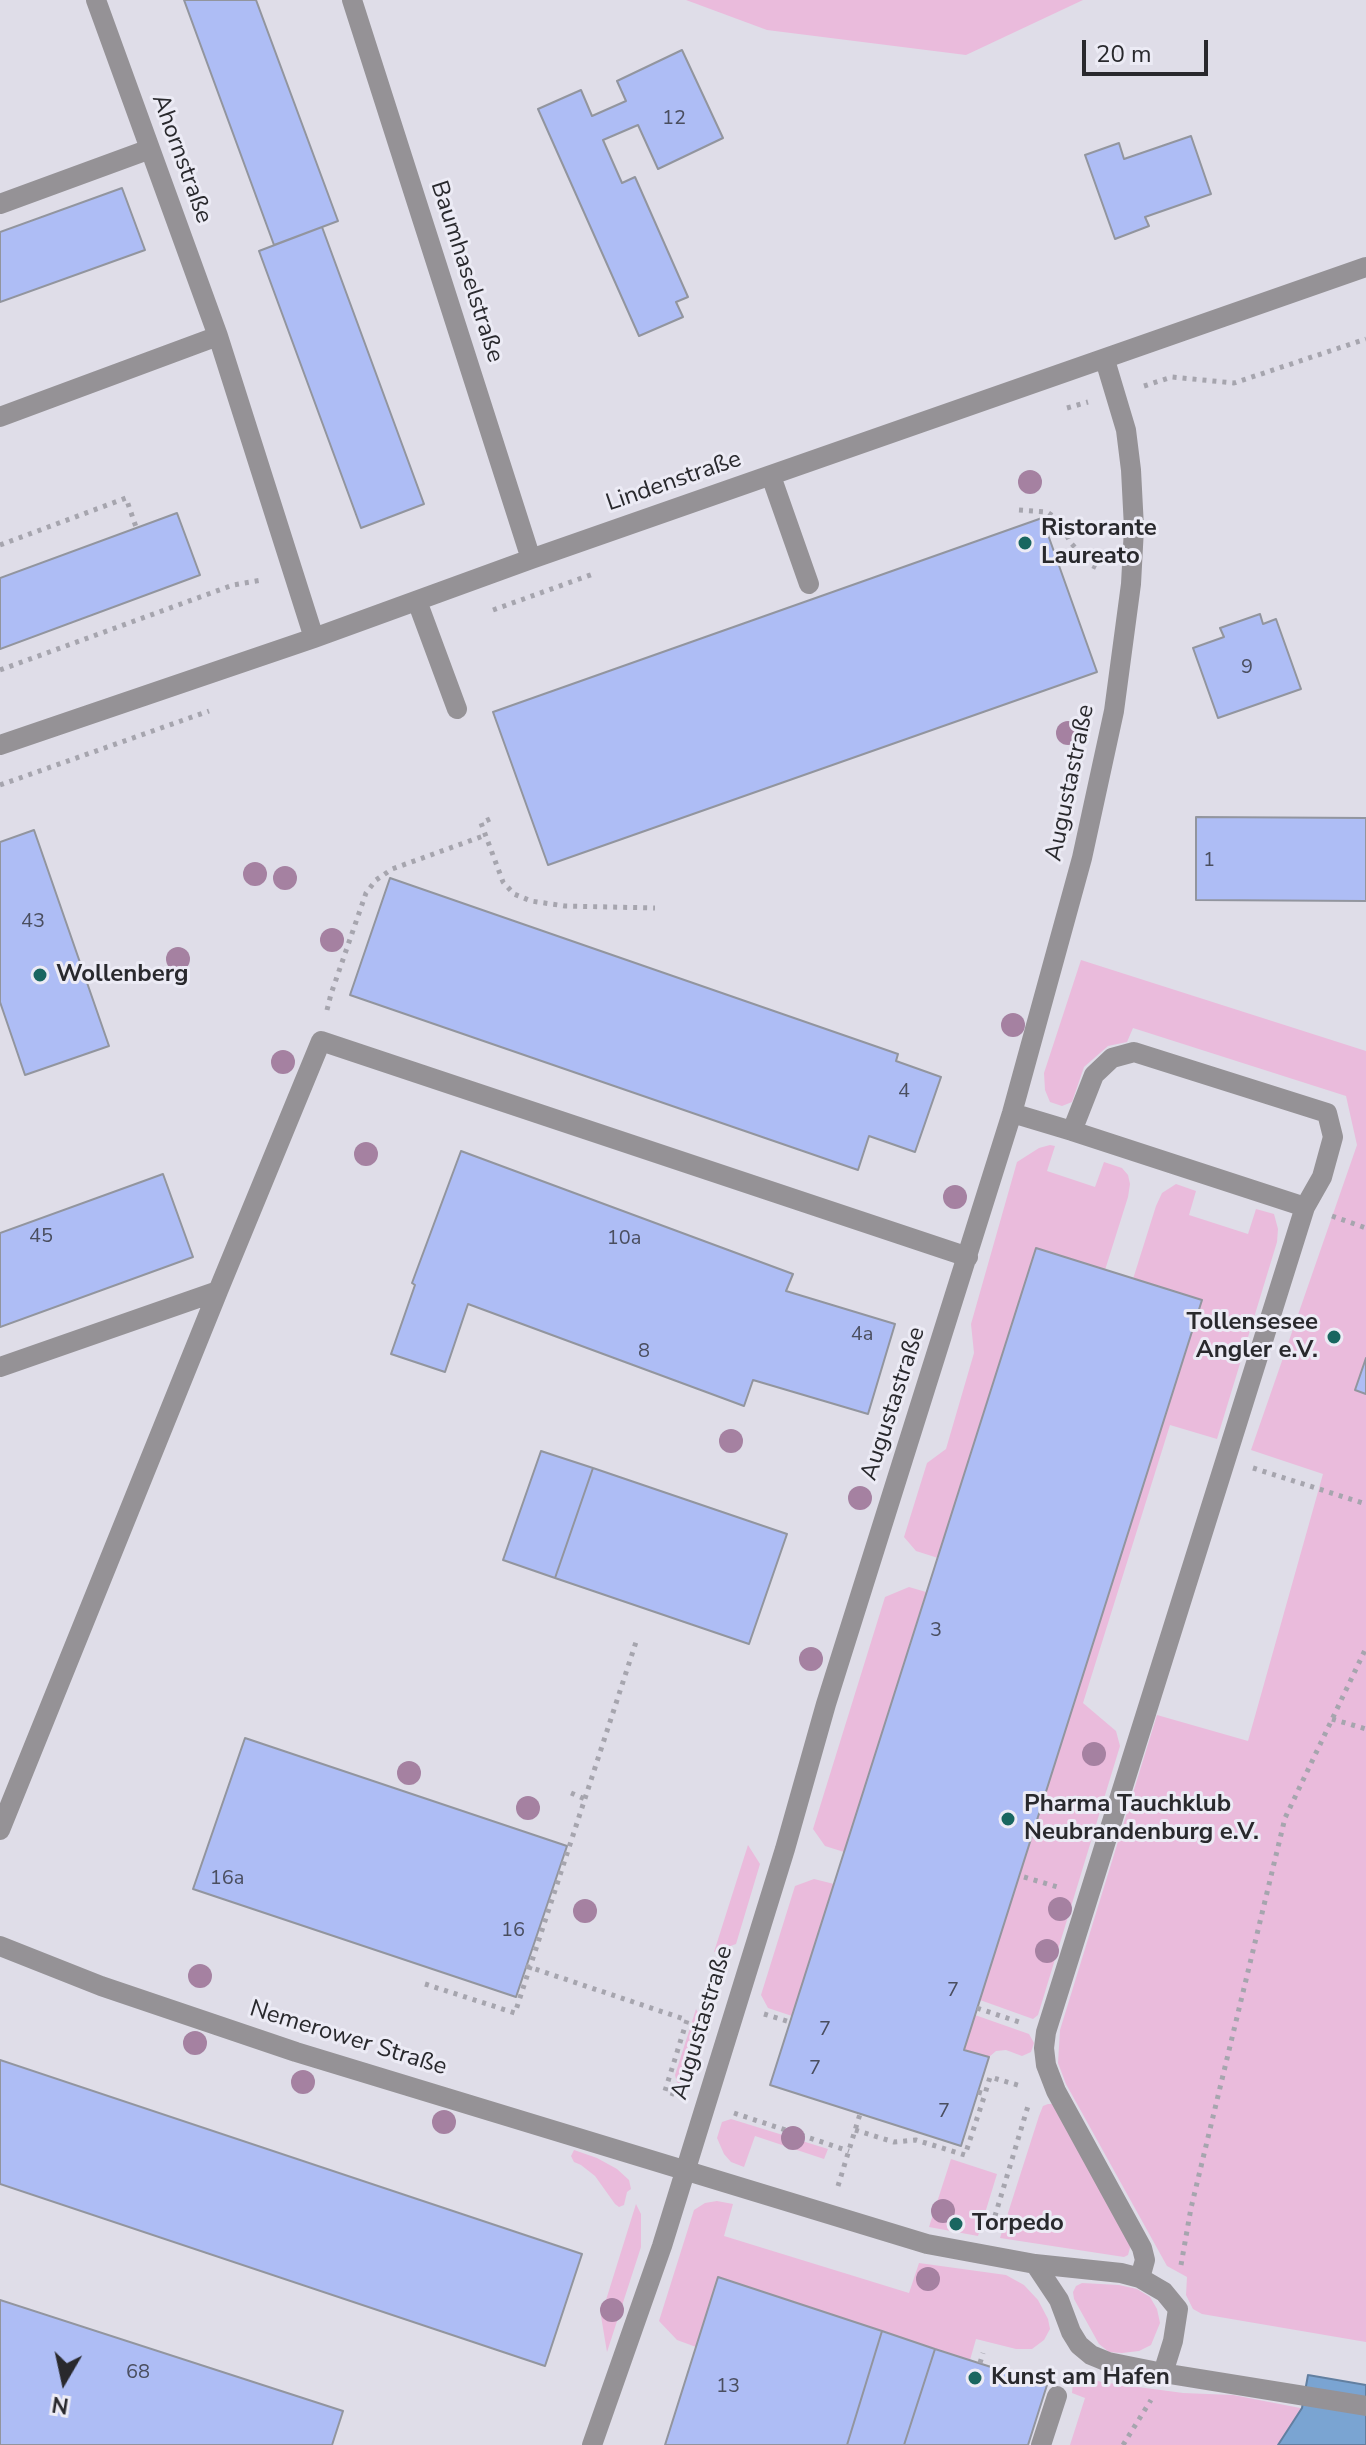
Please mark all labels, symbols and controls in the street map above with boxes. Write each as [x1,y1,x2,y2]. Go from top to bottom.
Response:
scale bar [1086,24,1212,74]
text: 20 m [1096,38,1152,70]
street label: Ahornstraße [144,91,218,227]
house number: 12 [662,107,686,131]
street label: Baumhaselstraße [423,178,509,366]
street label: Lindenstraße [603,445,745,519]
place label: Ristorante Laureato [1041,515,1157,571]
marker: Ristorante Laureato [1016,534,1034,552]
house number: 9 [1241,656,1253,680]
street label: Augustastraße [1040,702,1102,864]
house number: 1 [1203,849,1215,873]
house number: 43 [21,910,45,934]
place label: Wollenberg [56,961,188,989]
marker: Wollenberg [31,966,49,984]
house number: 4 [898,1080,910,1104]
house number: 45 [29,1225,53,1249]
house number: 10a [607,1227,641,1251]
place label: Tollensesee Angler e.V. [1186,1309,1318,1365]
house number: 4a [851,1323,873,1347]
street label: Augustastraße [856,1324,932,1484]
marker: Tollensesee Angler e.V. [1325,1328,1343,1346]
house number: 8 [638,1340,650,1364]
house number: 3 [930,1619,942,1643]
place label: Pharma Tauchklub Neubrandenburg e.V. [1024,1791,1259,1847]
marker: Pharma Tauchklub Neubrandenburg e.V. [999,1810,1017,1828]
house number: 16a [210,1867,244,1891]
house number: 16 [501,1919,525,1943]
street label: Augustastraße [666,1942,740,2104]
house number: 7 [947,1979,959,2003]
street label: Nemerower Straße [246,1995,450,2083]
house number: 7 [819,2018,831,2042]
house number: 7 [809,2057,821,2081]
house number: 7 [938,2100,950,2124]
place label: Torpedo [972,2210,1064,2238]
marker: Torpedo [947,2215,965,2233]
north arrow [24,2341,104,2421]
house number: 68 [126,2361,150,2385]
place label: Kunst am Hafen [991,2364,1170,2392]
marker: Kunst am Hafen [966,2369,984,2387]
house number: 13 [716,2375,740,2399]
text: N [50,2389,71,2421]

